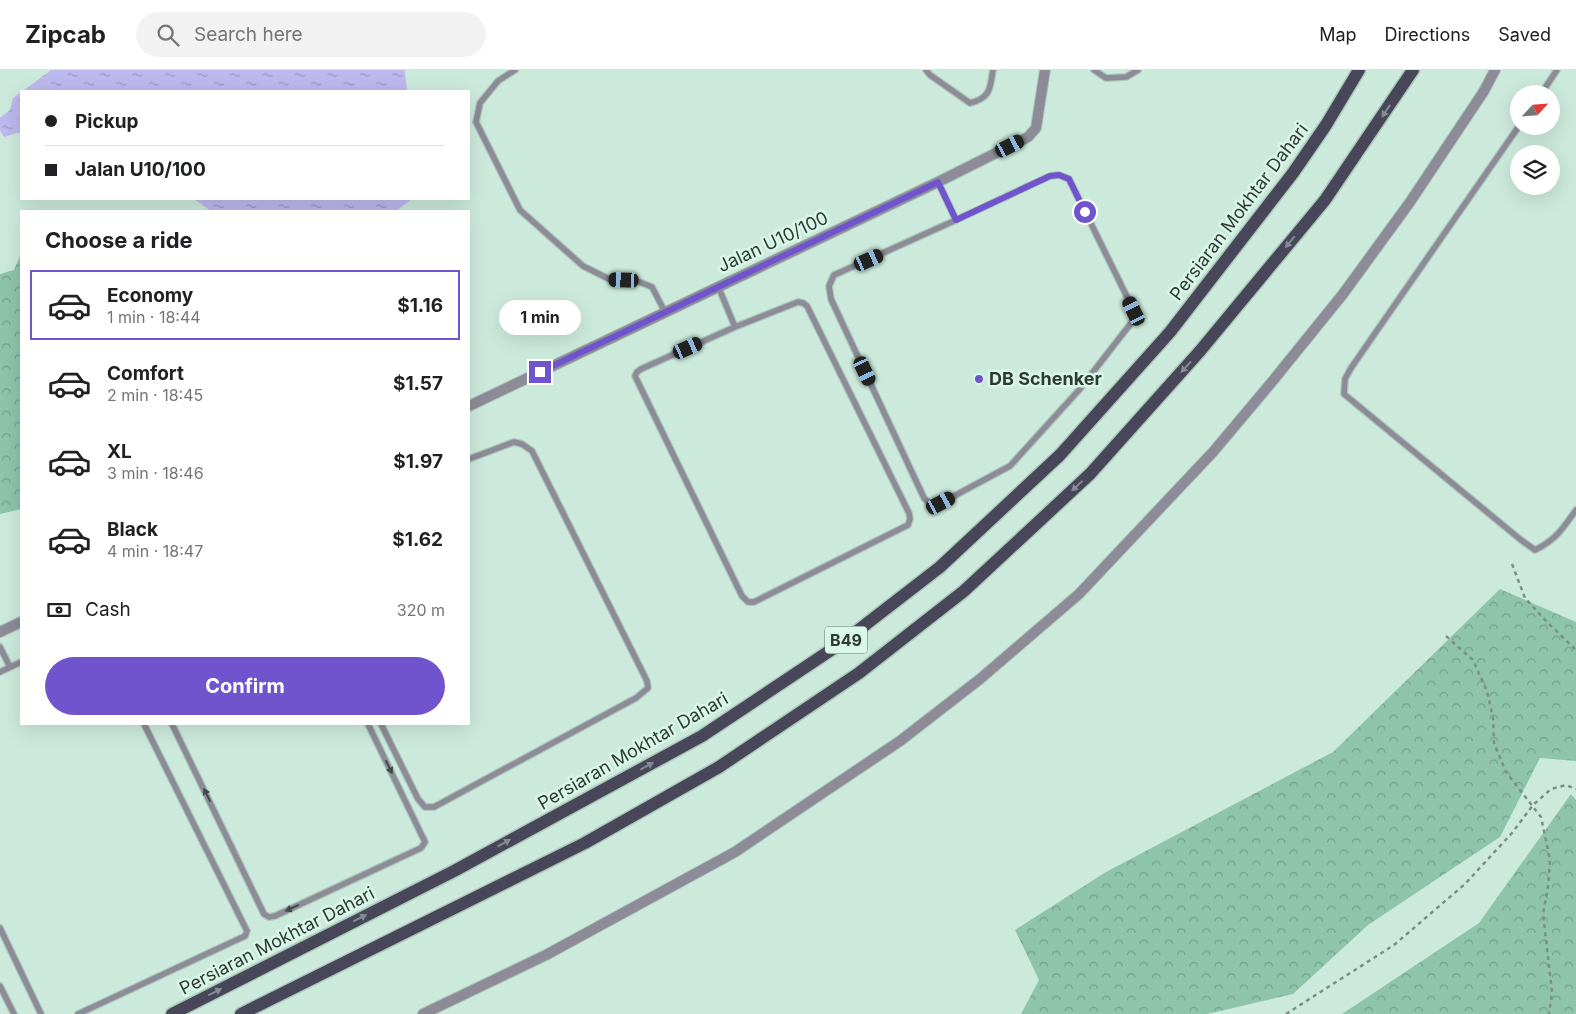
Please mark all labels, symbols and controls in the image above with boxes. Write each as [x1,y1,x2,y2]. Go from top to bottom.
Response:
search box [136,12,486,57]
text: Zipcab [25,20,106,49]
icon: search [154,21,182,49]
text: Search here [194,23,303,46]
text: Map [1319,24,1357,45]
text: Directions [1385,24,1470,45]
text: Saved [1498,24,1551,45]
north arrow [1510,85,1560,135]
map controls [1510,85,1560,195]
one-way arrow [1381,104,1391,117]
text: Pickup [75,110,138,133]
street label: Persiaran Mokhtar Dahari [1165,119,1312,304]
car [993,133,1026,159]
button: layers [1510,145,1560,195]
text: Jalan U10/100 [75,158,206,181]
route start [1074,201,1096,223]
street label: Jalan U10/100 [714,207,831,276]
text: Choose a ride [45,227,193,253]
one-way arrow [1285,235,1296,248]
car [852,247,885,273]
car [608,272,639,288]
icon: car [47,283,92,328]
text: Economy [107,284,193,307]
text: $1.16 [397,294,443,317]
car [1120,294,1147,328]
callout: 1 min [499,300,581,334]
text: 1 min · 18:44 [107,307,201,327]
text: 1 min [520,307,560,327]
car [671,335,704,361]
car [851,354,878,388]
one-way arrow [1181,360,1192,373]
icon: car [47,361,92,406]
route end [529,361,551,383]
text: Comfort [107,362,184,385]
place label: DB Schenker [989,368,1102,389]
text: $1.57 [393,372,443,395]
marker: DB Schenker [973,373,985,385]
text: 2 min · 18:45 [107,385,203,405]
icon: car [47,439,92,484]
text: XL [107,440,132,463]
text: $1.97 [393,450,443,473]
text: 3 min · 18:46 [107,463,204,483]
one-way arrow [1071,480,1083,492]
car [924,489,957,517]
icon: car [47,517,92,562]
text: Black [107,518,158,541]
text: $1.62 [392,528,443,551]
text: 4 min · 18:47 [107,541,203,561]
icon: cash [45,596,73,624]
text: Cash [85,598,131,621]
text: 320 m [397,600,445,620]
road number: B49 [825,626,867,654]
button: Confirm [45,657,445,715]
street label: Persiaran Mokhtar Dahari [534,687,732,814]
one-way arrow [385,760,393,775]
one-way arrow [640,762,655,770]
one-way arrow [203,788,211,802]
one-way arrow [498,839,511,848]
street label: Persiaran Mokhtar Dahari [176,882,378,999]
one-way arrow [284,904,299,913]
one-way arrow [353,914,368,922]
one-way arrow [208,988,223,996]

